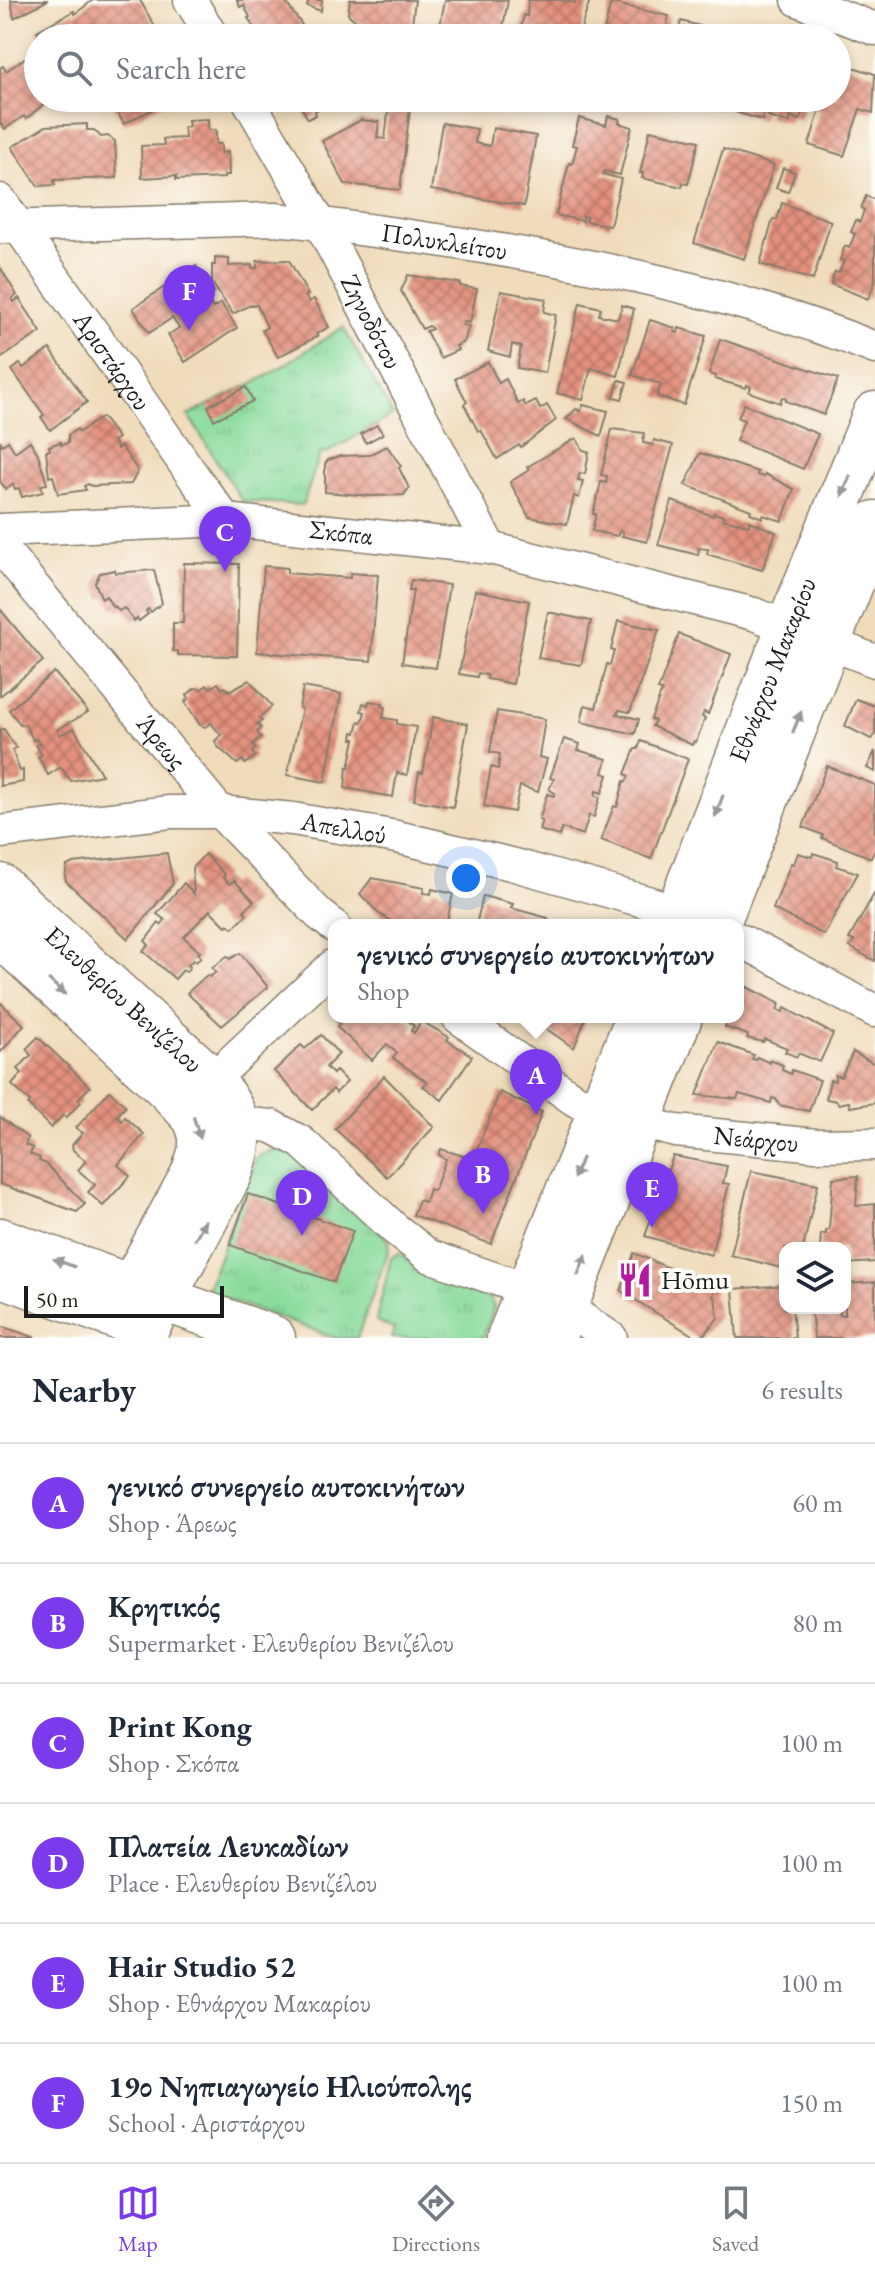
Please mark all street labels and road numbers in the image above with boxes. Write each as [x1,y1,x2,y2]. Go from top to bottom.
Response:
street label: Πολυκλείτου [379,215,510,268]
street label: Ζηνοδότου [333,268,410,375]
street label: Αριστάρχου [65,303,159,417]
street label: Σκόπα [308,512,375,552]
street label: Εθνάρχου Μακαρίου [721,572,824,767]
street label: Άρεως [129,706,195,776]
street label: Απελλού [297,803,389,852]
street label: Ελευθερίου Βενιζέλου [38,918,210,1080]
street label: Νεάρχου [712,1118,800,1160]

